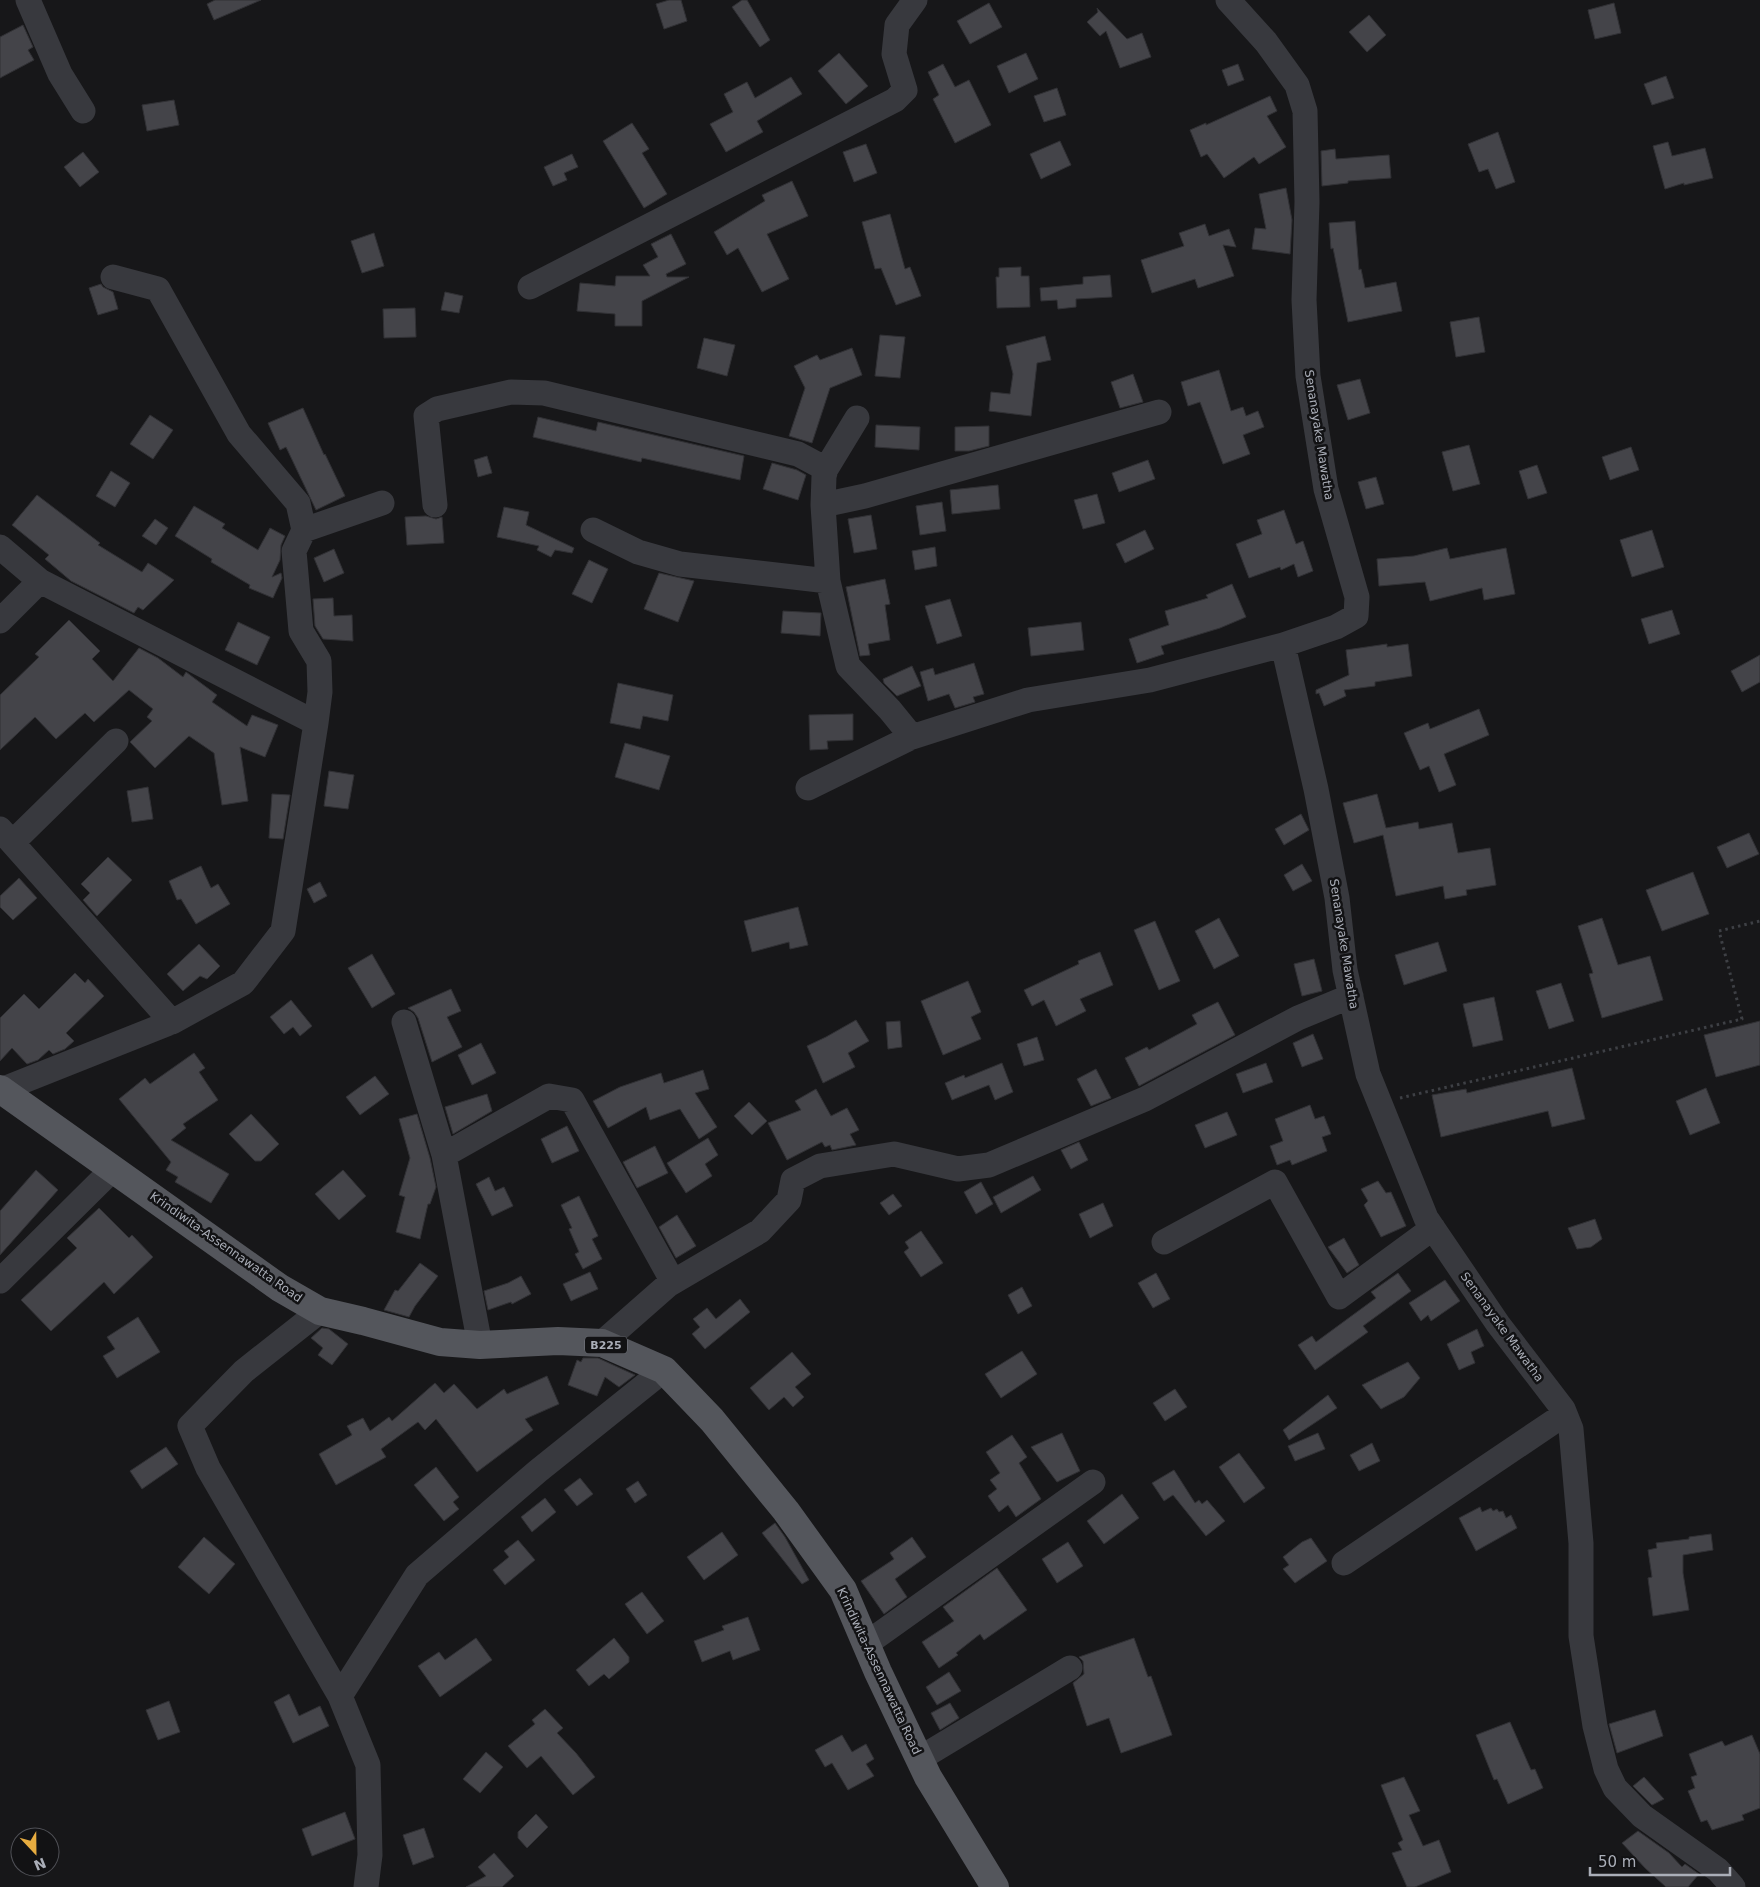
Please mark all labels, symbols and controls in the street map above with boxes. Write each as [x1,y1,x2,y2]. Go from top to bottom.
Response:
street label: Senanayake Mawatha [1302,369,1336,501]
street label: Senanayake Mawatha [1327,878,1361,1010]
street label: Krindiwita-Assennawatta Road [147,1189,305,1305]
street label: Senanayake Mawatha [1458,1270,1546,1384]
road number: B225 [585,1336,627,1354]
street label: Krindiwita-Assennawatta Road [834,1585,924,1757]
north arrow [10,1827,60,1877]
scale bar [1590,1844,1730,1876]
text: 50 m [1598,1853,1636,1871]
text: N [31,1854,48,1874]

